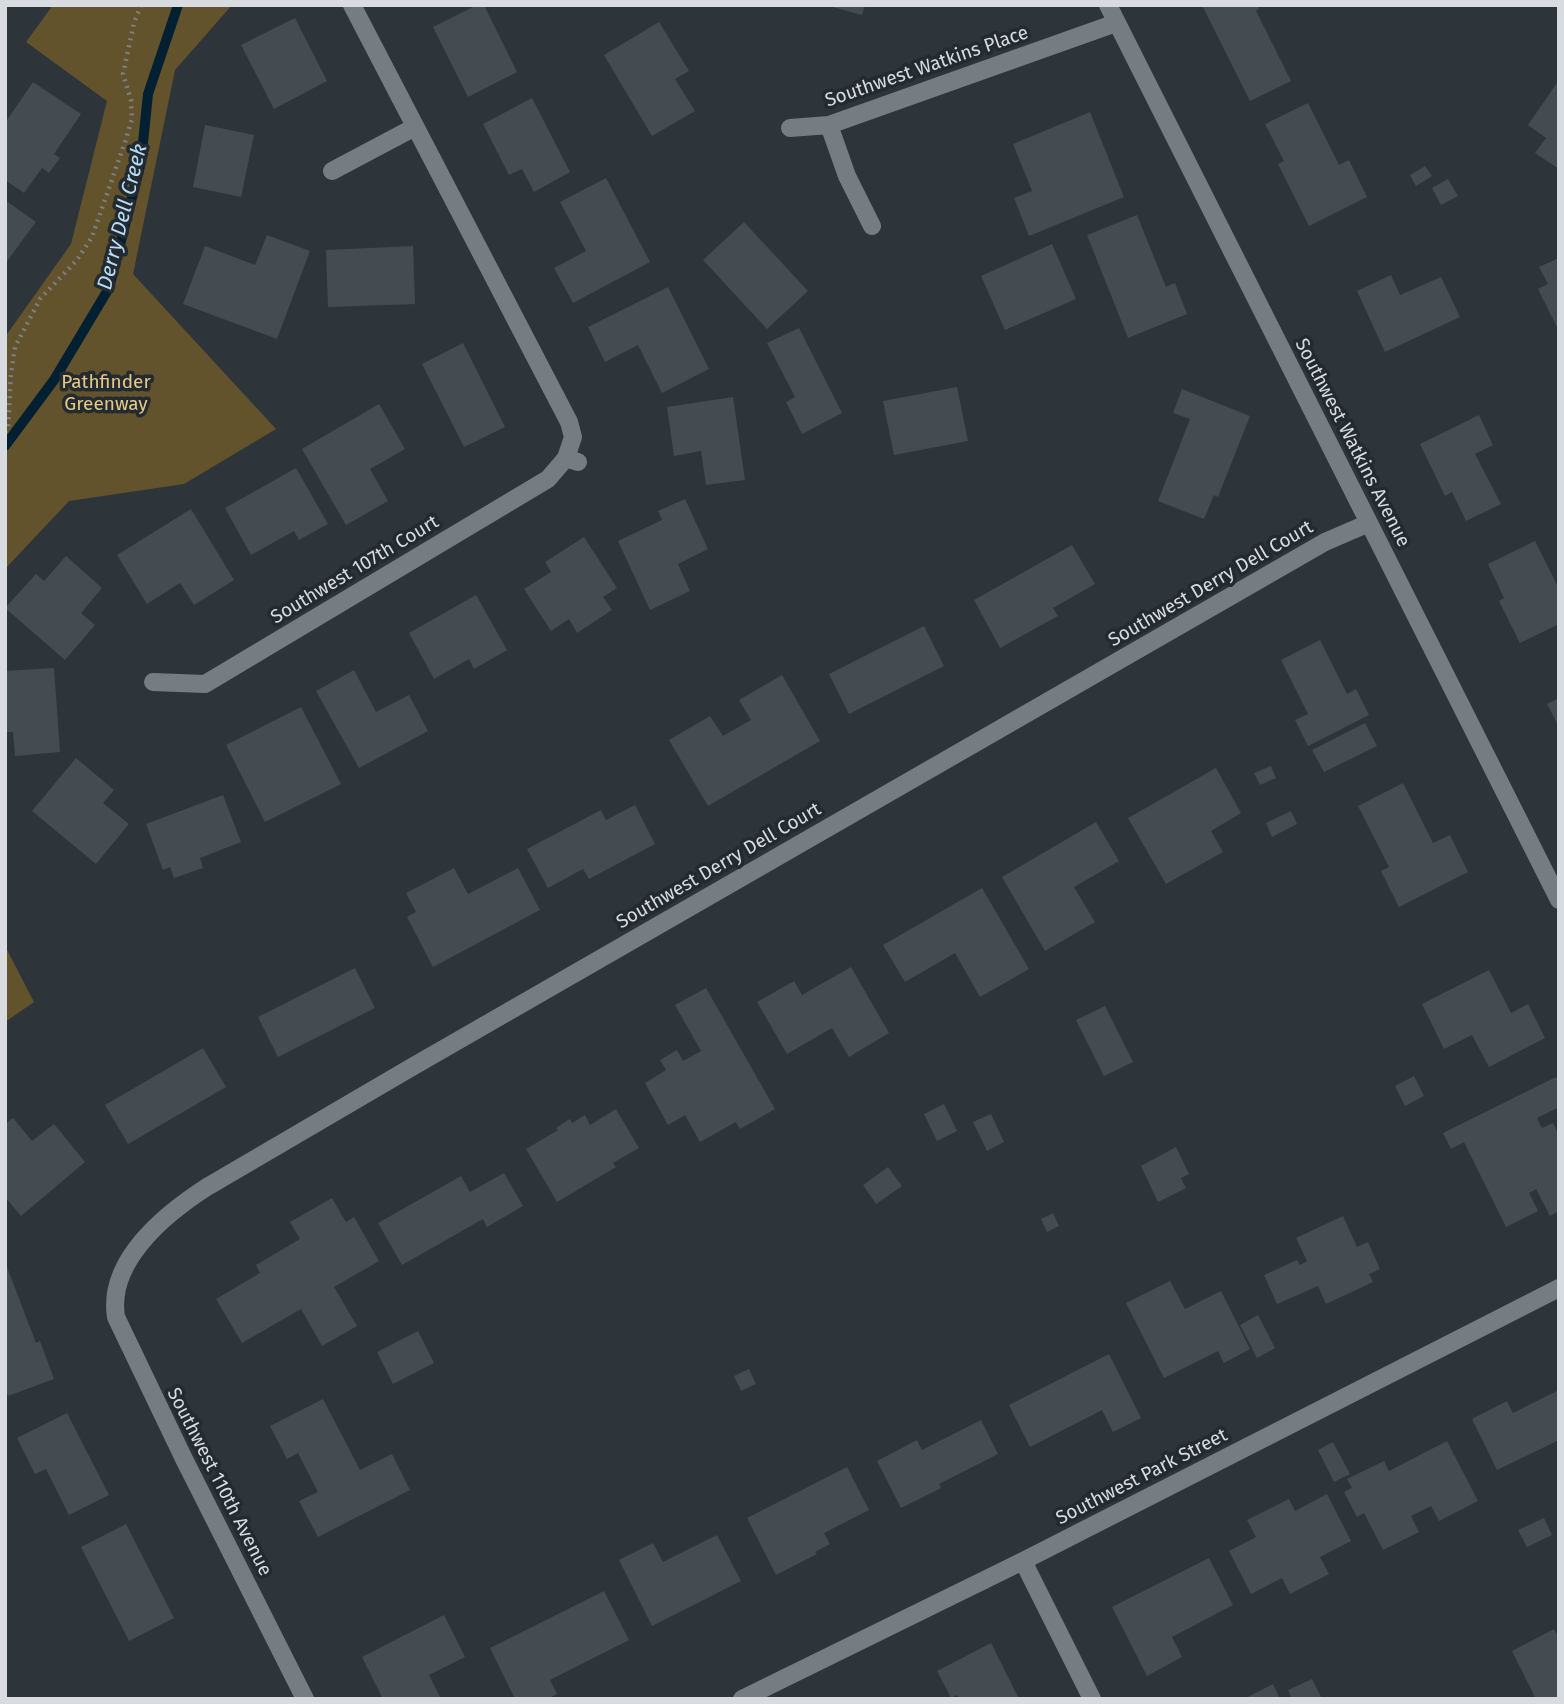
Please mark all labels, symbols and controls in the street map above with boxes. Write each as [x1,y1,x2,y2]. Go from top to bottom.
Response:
street label: Southwest Watkins Place [822,21,1032,113]
water label: Derry Dell Creek [93,141,153,293]
street label: Southwest Watkins Avenue [1289,335,1415,551]
park label: Pathfinder Greenway [61,372,151,416]
street label: Southwest 107th Court [267,511,443,629]
street label: Southwest Derry Dell Court [1105,516,1317,652]
street label: Southwest Derry Dell Court [613,798,825,934]
street label: Southwest 110th Avenue [162,1384,276,1580]
street label: Southwest Park Street [1053,1424,1231,1530]

